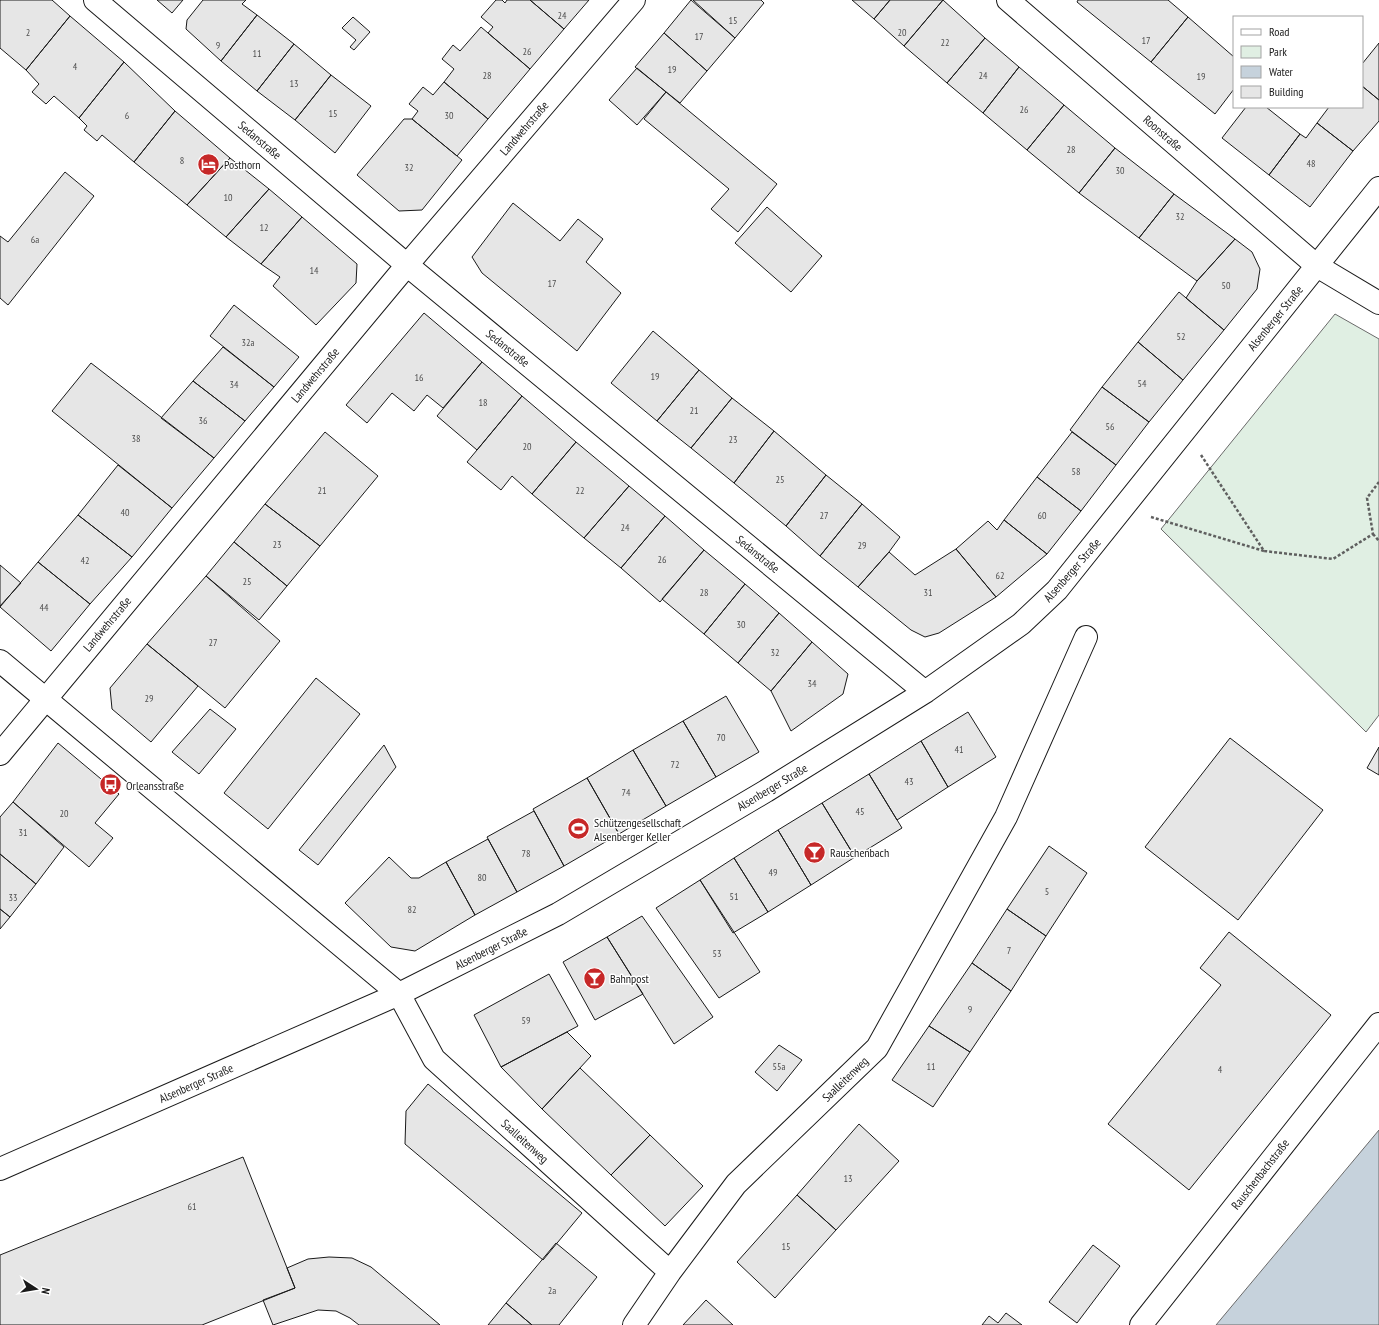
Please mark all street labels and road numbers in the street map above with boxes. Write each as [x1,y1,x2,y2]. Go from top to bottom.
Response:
street label: Landwehrstraße [496,98,552,158]
street label: Roonstraße [1140,112,1186,154]
street label: Sedanstraße [235,118,285,162]
street label: Alsenberger Straße [1244,282,1306,354]
street label: Sedanstraße [483,326,533,370]
street label: Landwehrstraße [288,345,342,405]
street label: Sedanstraße [733,532,783,576]
street label: Alsenberger Straße [1040,535,1104,605]
street label: Landwehrstraße [80,594,134,654]
street label: Alsenberger Straße [734,760,810,814]
street label: Alsenberger Straße [452,923,530,973]
street label: Saalleitenweg [819,1053,871,1105]
street label: Alsenberger Straße [157,1060,235,1106]
street label: Saalleitenweg [498,1116,552,1166]
street label: Rauschenbachstraße [1228,1136,1292,1212]

